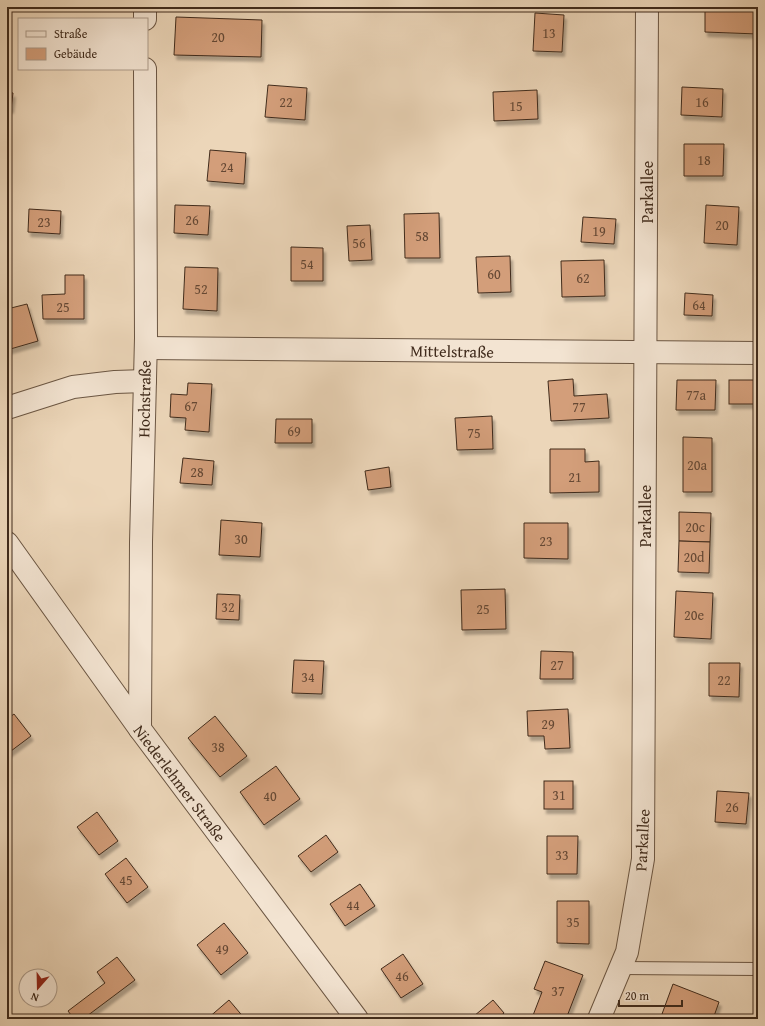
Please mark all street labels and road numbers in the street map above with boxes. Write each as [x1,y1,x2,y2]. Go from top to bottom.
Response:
street label: Parkallee [635,161,659,223]
street label: Mittelstraße [410,338,494,364]
street label: Hochstraße [131,360,157,438]
street label: Parkallee [633,485,657,547]
street label: Niederlehmer Straße [128,719,232,847]
street label: Parkallee [628,808,656,872]

